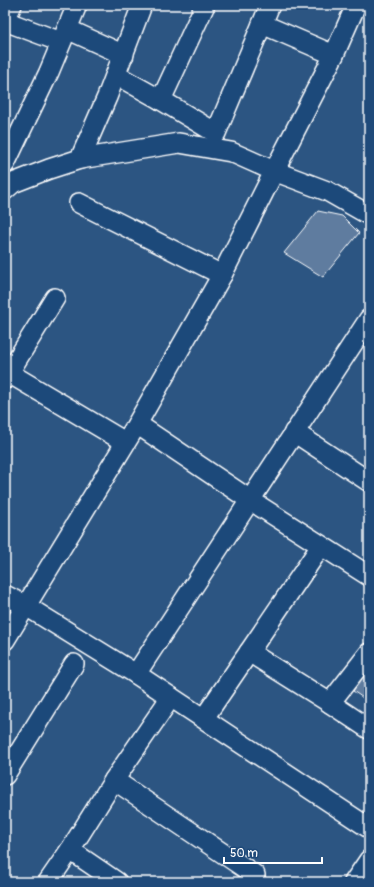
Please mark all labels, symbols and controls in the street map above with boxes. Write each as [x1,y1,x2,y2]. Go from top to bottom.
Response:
scale bar [224,839,322,865]
text: 50 m [230,846,258,861]

